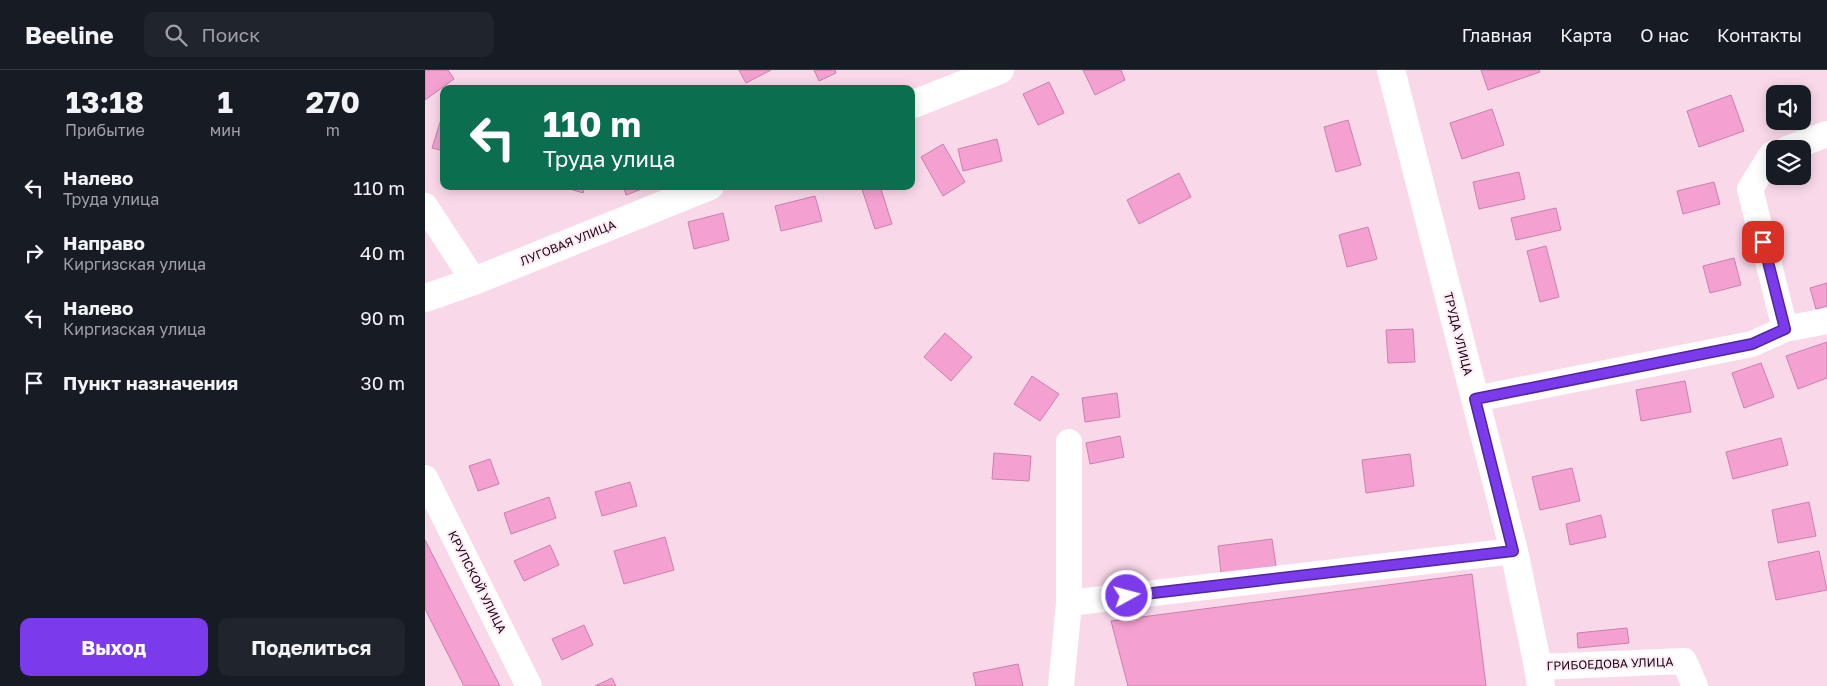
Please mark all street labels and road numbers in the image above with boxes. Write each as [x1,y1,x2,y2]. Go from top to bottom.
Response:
street label: ЛУГОВАЯ УЛИЦА [518,217,618,269]
street label: ТРУДА УЛИЦА [1441,291,1476,377]
street label: КРУПСКОЙ УЛИЦА [445,528,510,636]
street label: ГРИБОЕДОВА УЛИЦА [1546,654,1674,673]

